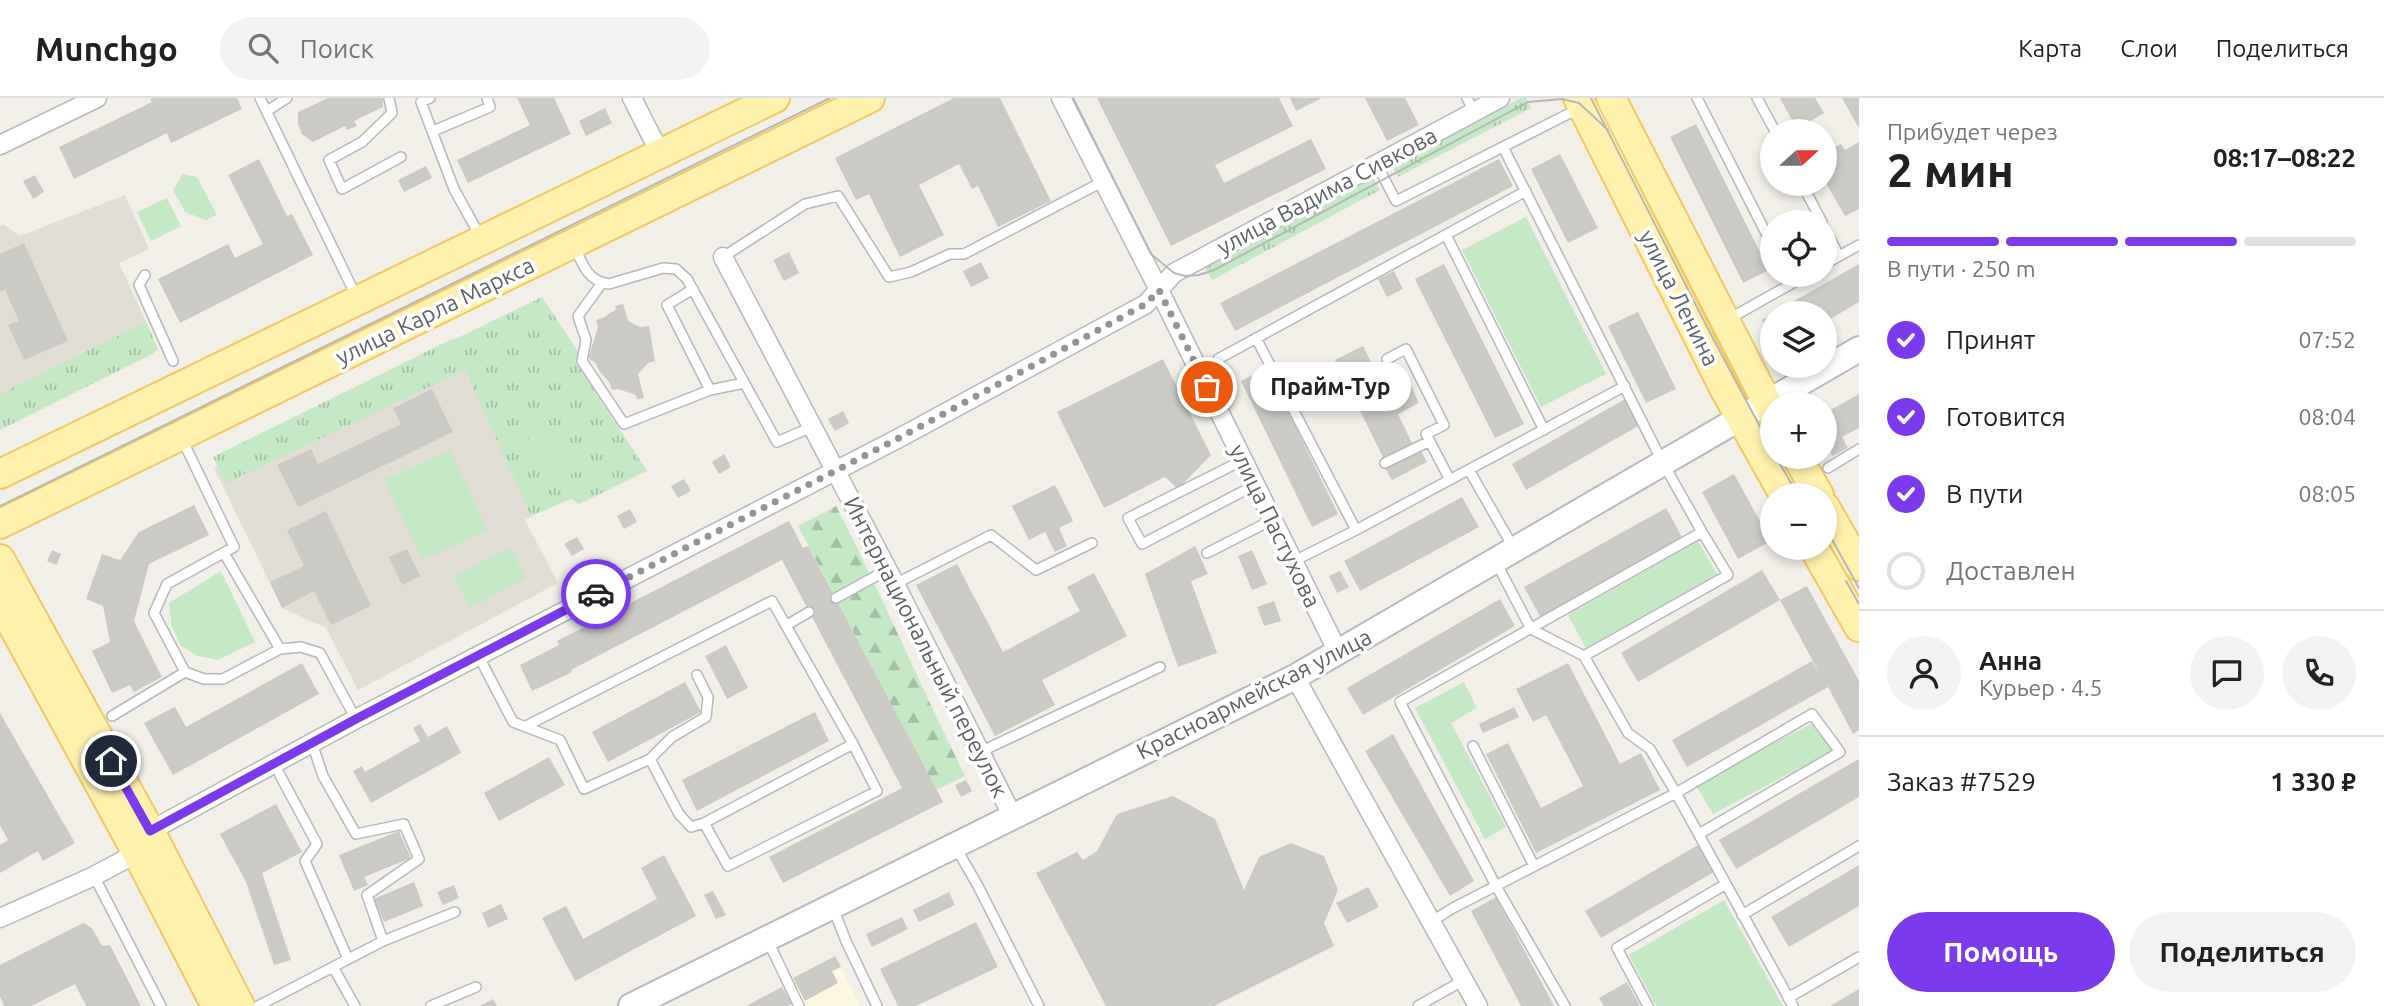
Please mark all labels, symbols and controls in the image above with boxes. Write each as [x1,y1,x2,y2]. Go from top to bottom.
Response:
search box [220,17,710,80]
icon: search [244,29,282,67]
text: Munchgo [35,30,178,67]
text: Поиск [300,34,374,63]
text: Карта [2018,35,2082,62]
text: Слои [2120,35,2178,62]
text: Поделиться [2216,35,2349,62]
north arrow [1760,119,1838,196]
map controls [1760,119,1837,560]
text: Прибудет через [1887,119,2058,144]
street label: улица Вадима Сивкова [1213,122,1441,259]
text: 08:17–08:22 [2213,143,2356,172]
text: 2 мин [1887,144,2014,196]
button: locate [1760,210,1837,287]
street label: улица Ленина [1634,226,1724,370]
street label: улица Карла Маркса [332,252,538,369]
text: В пути · 250 m [1887,256,2036,281]
button: layers [1760,301,1837,378]
icon: check [1887,321,1925,359]
text: Принят [1946,325,2035,354]
text: 07:52 [2298,327,2356,352]
pin [1177,357,1237,417]
callout: Прайм-Тур [1249,362,1410,412]
icon: bag [1188,368,1226,406]
text: Прайм-Тур [1270,374,1391,399]
button: + [1760,392,1837,469]
icon: check [1887,398,1925,436]
text: Готовится [1946,402,2066,431]
text: 08:04 [2298,404,2356,429]
street label: улица Пастухова [1225,440,1326,611]
icon: check [1887,475,1925,513]
text: В пути [1946,479,2023,508]
text: 08:05 [2298,481,2356,506]
button: − [1760,483,1837,560]
street label: Интернациональный переулок [840,493,1013,801]
text: Доставлен [1946,556,2076,585]
courier [561,559,631,629]
icon: car [577,575,615,613]
street label: Красноармейская улица [1132,623,1375,764]
button: person [1887,636,1961,710]
button: chat [2190,636,2264,710]
button: phone [2282,636,2356,710]
text: Анна [1979,646,2042,675]
text: Курьер · 4.5 [1979,675,2103,700]
pin [81,731,141,791]
icon: home [92,742,130,780]
text: Заказ #7529 [1887,767,2036,796]
text: 1 330 ₽ [2270,767,2356,796]
button: Помощь [1887,912,2115,992]
button: Поделиться [2129,912,2356,992]

